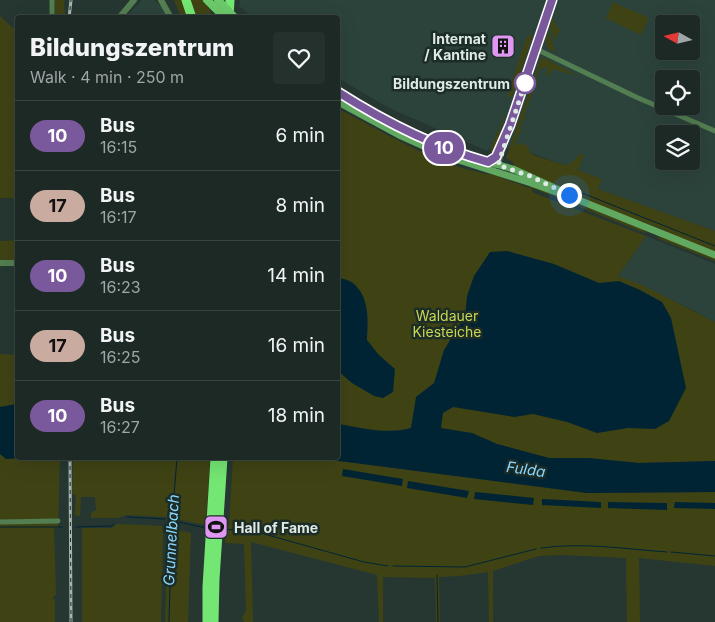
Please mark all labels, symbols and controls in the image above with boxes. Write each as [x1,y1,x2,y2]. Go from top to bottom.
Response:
north arrow [655,15,700,60]
map controls [655,15,700,170]
place label: Internat / Kantine [424,30,486,63]
button: heart [273,32,325,84]
text: Bildungszentrum [30,33,234,62]
building icon: Internat / Kantine [490,33,516,59]
text: Walk · 4 min · 250 m [30,67,184,87]
button: locate [655,70,700,115]
marker: Bildungszentrum [514,72,536,94]
place label: Bildungszentrum [393,75,510,92]
text: Bus [100,114,135,137]
text: 6 min [275,124,325,147]
text: 10 [48,125,67,146]
button: layers [655,125,700,170]
line badge: 10 [422,132,466,164]
text: 16:15 [100,137,137,157]
text: 10 [434,137,454,158]
your location [557,183,582,208]
text: Bus [100,184,135,207]
text: 8 min [275,194,325,217]
text: 17 [48,195,67,216]
text: 16:17 [100,207,137,227]
text: Bus [100,254,135,277]
text: 14 min [267,264,325,287]
text: 10 [48,265,67,286]
text: 16:23 [100,277,141,297]
park label: Waldauer Kiesteiche [412,307,482,340]
text: Bus [100,324,135,347]
text: 16 min [268,334,325,357]
text: 17 [48,335,67,356]
text: 16:25 [100,347,141,367]
text: Bus [100,394,135,417]
text: 18 min [268,404,325,427]
text: 10 [48,405,67,426]
text: 16:27 [100,417,140,437]
water label: Fulda [505,457,547,481]
water label: Grunnelbach [159,494,183,586]
sports icon: Hall of Fame [203,514,229,540]
place label: Hall of Fame [234,519,318,536]

